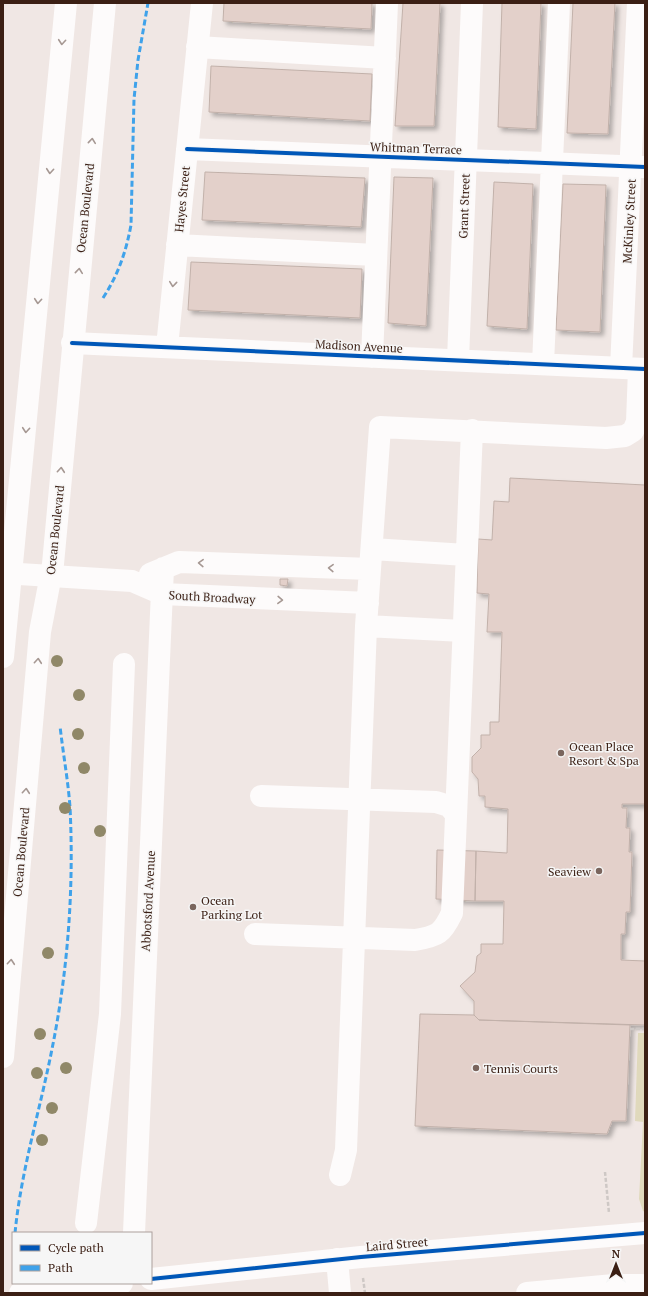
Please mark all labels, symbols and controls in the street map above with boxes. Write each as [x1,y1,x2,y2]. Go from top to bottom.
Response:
one-way arrow [58,39,67,45]
one-way arrow [87,138,96,144]
street label: Whitman Terrace [370,139,462,157]
street label: Ocean Boulevard [73,162,97,254]
street label: Hayes Street [171,164,193,233]
one-way arrow [46,168,55,174]
street label: Grant Street [455,172,473,239]
street label: McKinley Street [619,178,639,264]
one-way arrow [75,268,84,274]
one-way arrow [169,281,178,287]
one-way arrow [34,298,43,304]
street label: Madison Avenue [315,336,403,356]
one-way arrow [21,427,30,433]
one-way arrow [57,467,66,473]
street label: Ocean Boulevard [43,484,67,576]
one-way arrow [198,559,204,567]
one-way arrow [328,563,334,572]
street label: South Broadway [168,587,257,607]
one-way arrow [277,596,283,604]
one-way arrow [33,658,42,665]
place label: Ocean Place Resort & Spa [569,739,639,768]
marker: Ocean Place Resort & Spa [556,748,566,758]
one-way arrow [22,788,31,794]
street label: Ocean Boulevard [10,806,32,898]
street label: Abbotsford Avenue [138,850,158,952]
place label: Seaview [548,864,591,879]
marker: Seaview [594,866,604,876]
place label: Ocean Parking Lot [201,893,263,922]
marker: Ocean Parking Lot [188,902,198,912]
one-way arrow [7,959,16,965]
place label: Tennis Courts [484,1061,558,1076]
marker: Tennis Courts [471,1063,481,1073]
legend [12,1232,152,1284]
street label: Laird Street [365,1234,429,1254]
text: Cycle path [48,1240,104,1255]
north arrow [596,1244,636,1284]
text: N [612,1247,621,1261]
text: Path [48,1260,73,1275]

